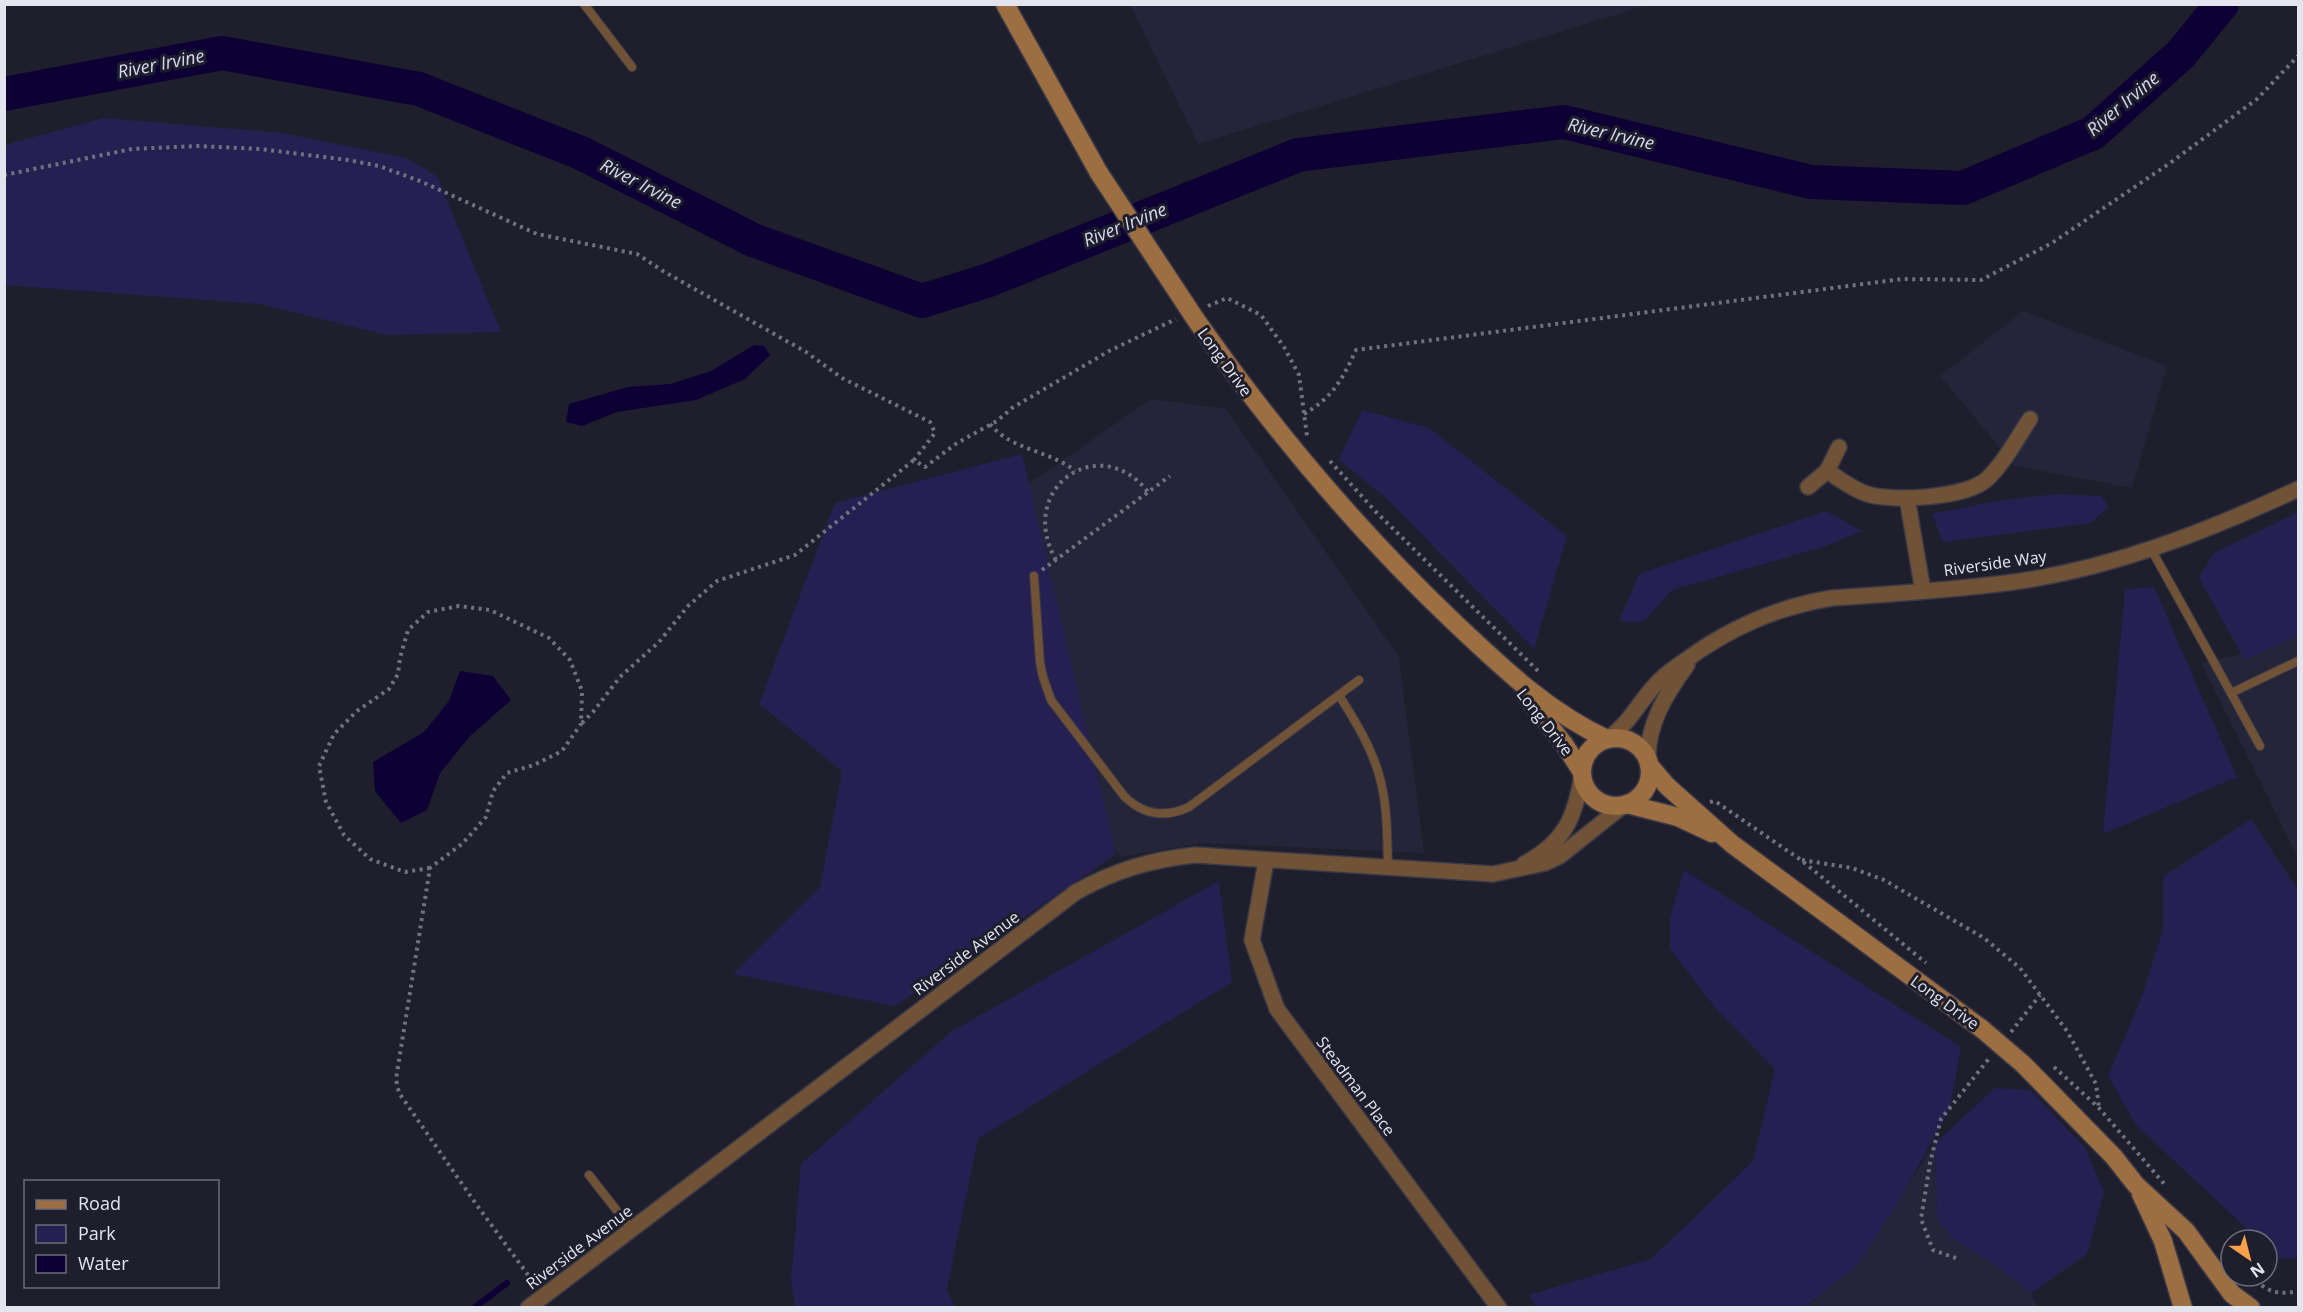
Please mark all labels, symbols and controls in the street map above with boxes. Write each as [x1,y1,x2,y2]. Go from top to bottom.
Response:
water label: River Irvine [115,43,206,83]
water label: River Irvine [2081,66,2164,141]
water label: River Irvine [1566,111,1657,155]
water label: River Irvine [597,152,686,214]
water label: River Irvine [1079,196,1170,252]
street label: Long Drive [1193,323,1257,401]
street label: Riverside Way [1942,545,2049,581]
street label: Long Drive [1512,684,1578,760]
street label: Riverside Avenue [908,906,1024,1000]
street label: Long Drive [1906,970,1984,1034]
street label: Steadman Place [1311,1032,1401,1140]
legend [24,1180,219,1288]
text: Road [78,1191,121,1215]
street label: Riverside Avenue [521,1200,637,1294]
text: Park [78,1221,116,1245]
north arrow [2219,1228,2279,1288]
text: Water [78,1251,129,1275]
text: N [2246,1258,2269,1283]

